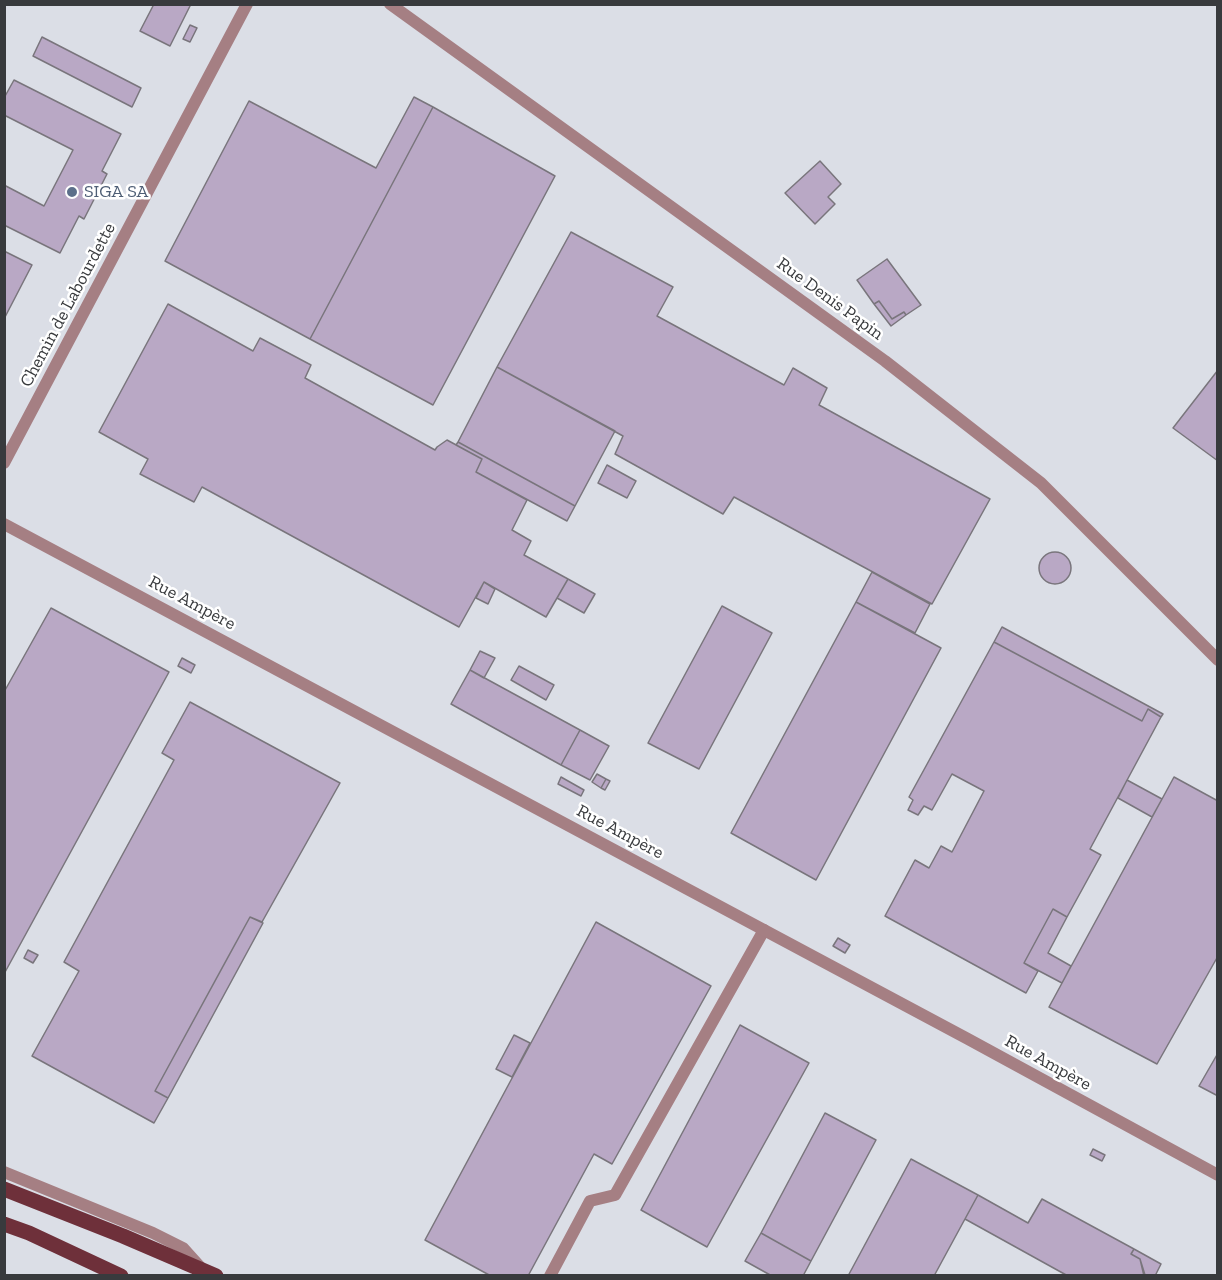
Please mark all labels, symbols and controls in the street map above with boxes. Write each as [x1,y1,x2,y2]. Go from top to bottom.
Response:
place label: SIGA SA [84,181,148,203]
marker: SIGA SA [65,185,79,199]
street label: Chemin de Labourdette [16,219,120,391]
street label: Rue Denis Papin [773,253,887,345]
street label: Rue Ampère [145,571,239,635]
street label: Rue Ampère [573,800,667,864]
street label: Rue Ampère [1001,1030,1095,1096]

